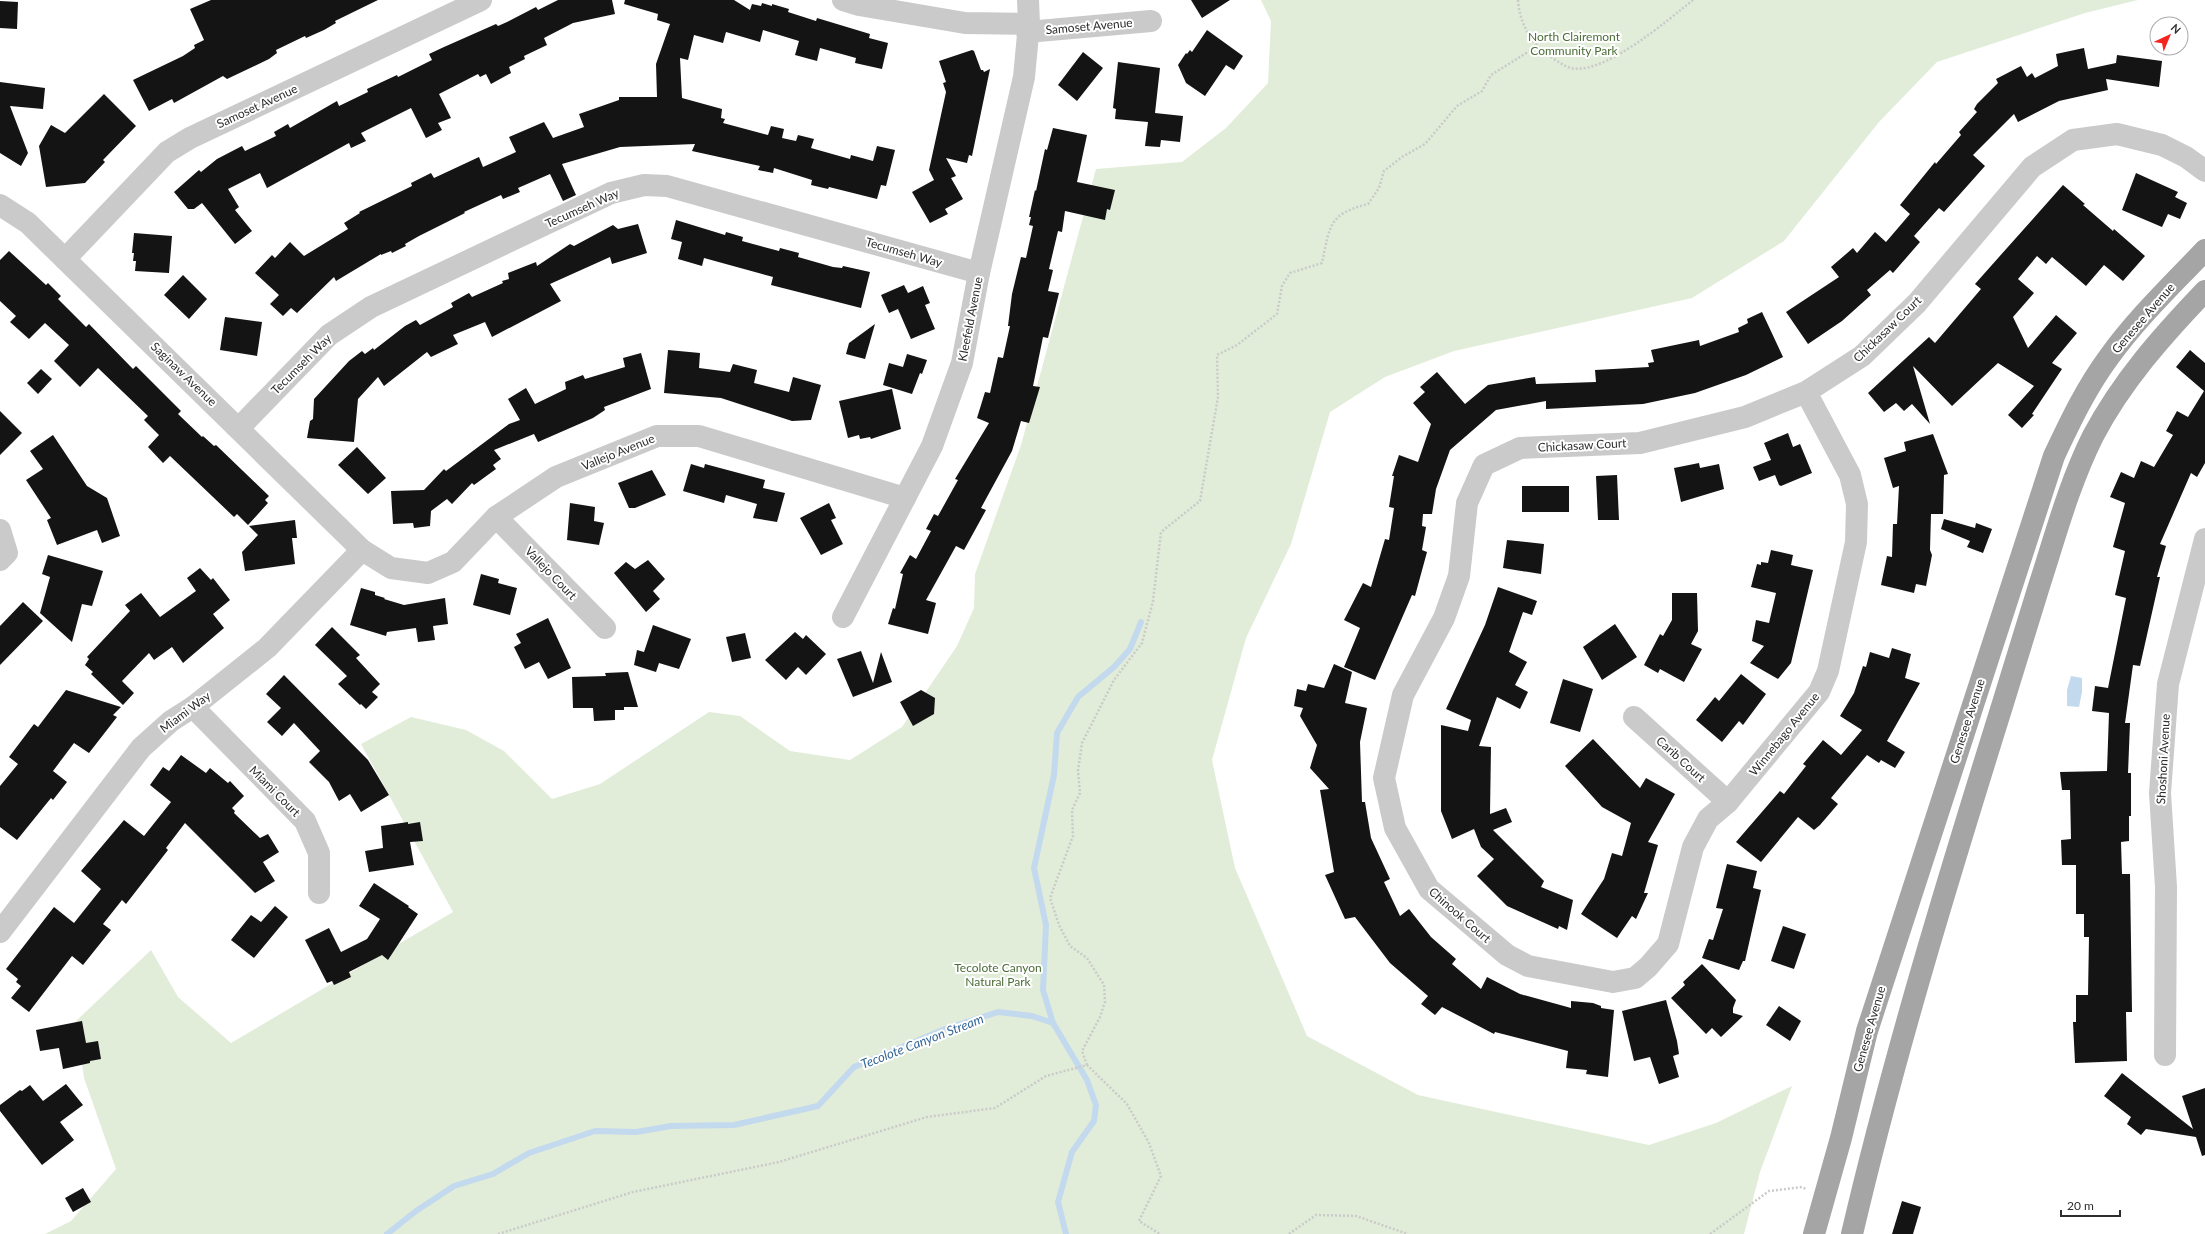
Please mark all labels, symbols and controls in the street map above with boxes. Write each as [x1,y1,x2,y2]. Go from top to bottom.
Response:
street label: Samoset Avenue [1045,15,1133,37]
north arrow [2149,16,2189,56]
text: N [2169,21,2184,36]
park label: North Clairemont Community Park [1528,29,1621,58]
street label: Samoset Avenue [214,81,300,131]
street label: Tecumseh Way [543,185,622,231]
street label: Tecumseh Way [864,234,945,270]
street label: Kleefeld Avenue [954,276,986,362]
street label: Genesee Avenue [2108,280,2178,356]
street label: Chickasaw Court [1850,292,1925,365]
street label: Tecumseh Way [268,330,335,397]
street label: Saginaw Avenue [148,339,220,409]
street label: Vallejo Avenue [579,431,657,473]
street label: Chickasaw Court [1537,435,1627,455]
street label: Vallejo Court [522,543,581,603]
street label: Genesee Avenue [1946,677,1988,765]
street label: Miami Way [157,688,214,736]
street label: Winnebago Avenue [1746,689,1822,779]
street label: Shoshoni Avenue [2153,713,2173,805]
street label: Carib Court [1653,733,1709,785]
street label: Miami Court [246,762,304,820]
street label: Chinook Court [1426,884,1495,946]
park label: Tecolote Canyon Natural Park [954,960,1042,989]
street label: Genesee Avenue [1850,984,1888,1074]
water label: Tecolote Canyon Stream [858,1010,986,1072]
scale bar [2061,1192,2120,1218]
text: 20 m [2067,1198,2094,1213]

